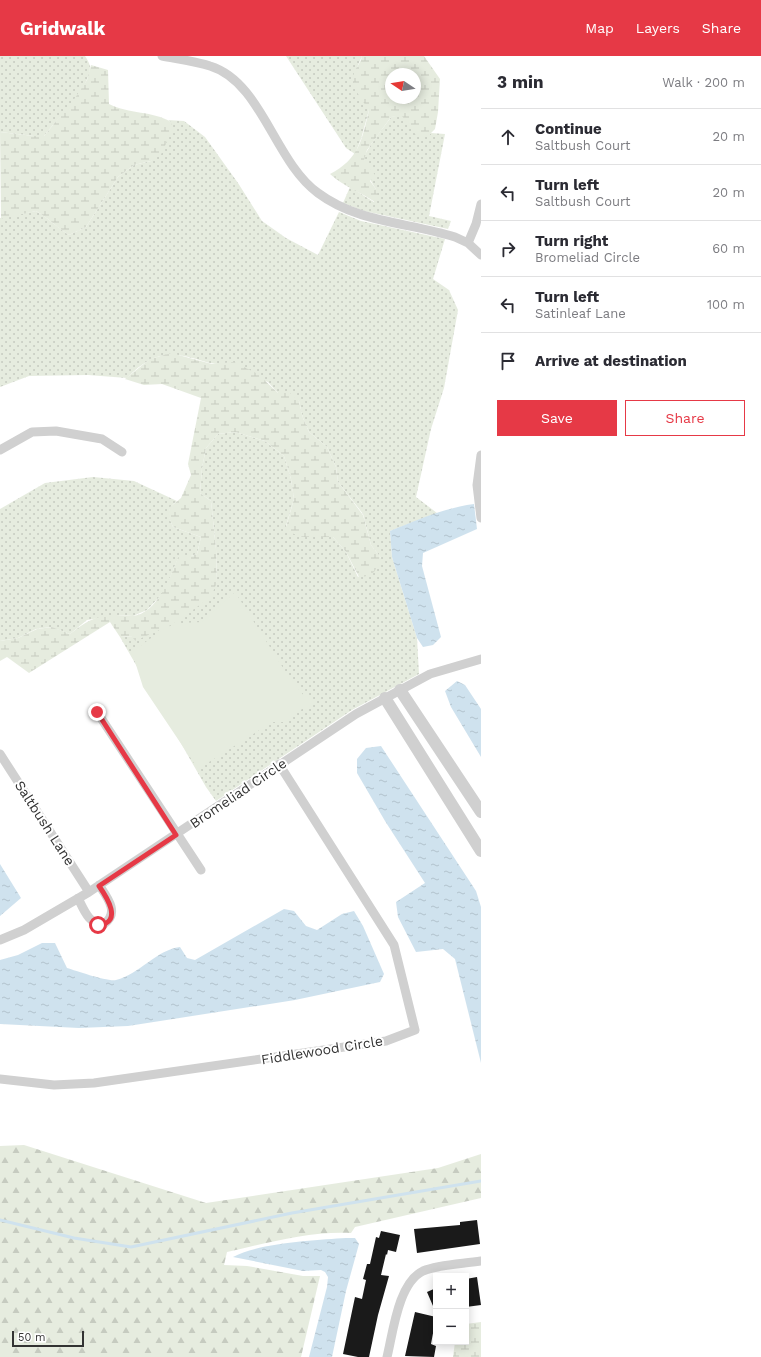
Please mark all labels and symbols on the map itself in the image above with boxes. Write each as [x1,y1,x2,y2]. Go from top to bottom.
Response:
north arrow [385,68,421,104]
route end [88,703,106,721]
street label: Bromeliad Circle [187,755,289,831]
street label: Saltbush Lane [12,778,78,868]
route start [89,916,107,934]
street label: Fiddlewood Circle [260,1032,384,1068]
scale bar [12,1329,84,1348]

